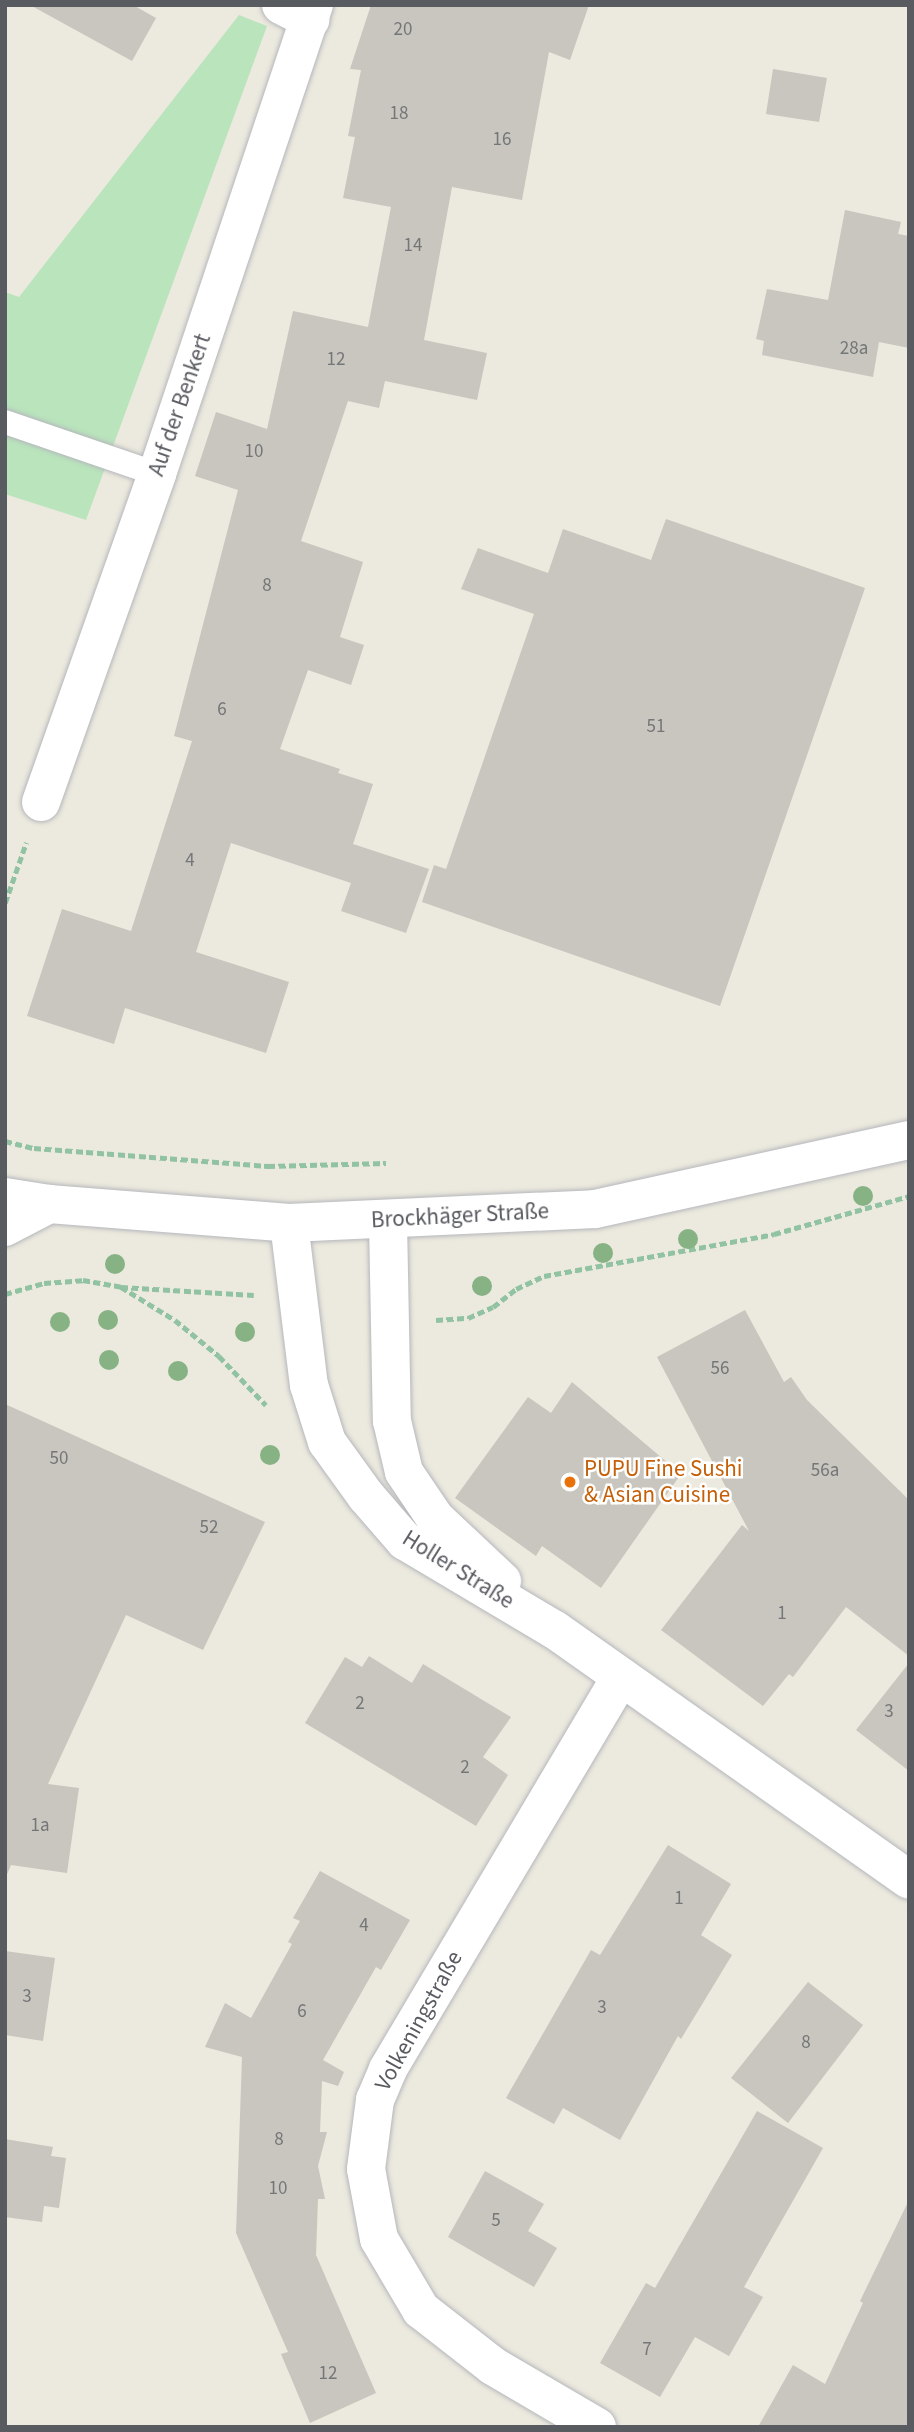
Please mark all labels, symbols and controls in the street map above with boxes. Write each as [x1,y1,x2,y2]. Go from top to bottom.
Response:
house number: 20 [394,19,412,41]
house number: 18 [390,103,408,125]
house number: 16 [493,129,511,151]
house number: 14 [404,235,422,257]
street label: Auf der Benkert [143,330,217,480]
house number: 28a [840,338,868,360]
house number: 12 [327,349,345,371]
house number: 10 [245,441,263,463]
house number: 8 [262,575,272,597]
house number: 6 [217,699,227,721]
house number: 51 [647,716,665,738]
house number: 4 [185,850,195,872]
street label: Brockhäger Straße [370,1198,550,1234]
house number: 56 [711,1358,729,1380]
house number: 50 [50,1448,68,1470]
place label: PUPU Fine Sushi & Asian Cuisine [584,1455,743,1509]
house number: 56a [811,1460,839,1482]
marker: PUPU Fine Sushi & Asian Cuisine [562,1474,578,1490]
house number: 52 [200,1517,218,1539]
street label: Holler Straße [397,1525,519,1615]
house number: 1 [777,1603,787,1625]
house number: 2 [355,1693,365,1715]
house number: 3 [884,1701,894,1723]
house number: 2 [460,1757,470,1779]
house number: 1a [30,1815,50,1837]
house number: 1 [674,1888,684,1910]
house number: 4 [359,1915,369,1937]
street label: Volkeningstraße [369,1946,469,2096]
house number: 3 [22,1986,32,2008]
house number: 3 [597,1997,607,2019]
house number: 6 [297,2001,307,2023]
house number: 8 [801,2032,811,2054]
house number: 8 [274,2129,284,2151]
house number: 10 [269,2178,287,2200]
house number: 5 [491,2210,501,2232]
house number: 7 [642,2339,652,2361]
house number: 12 [319,2363,337,2385]

